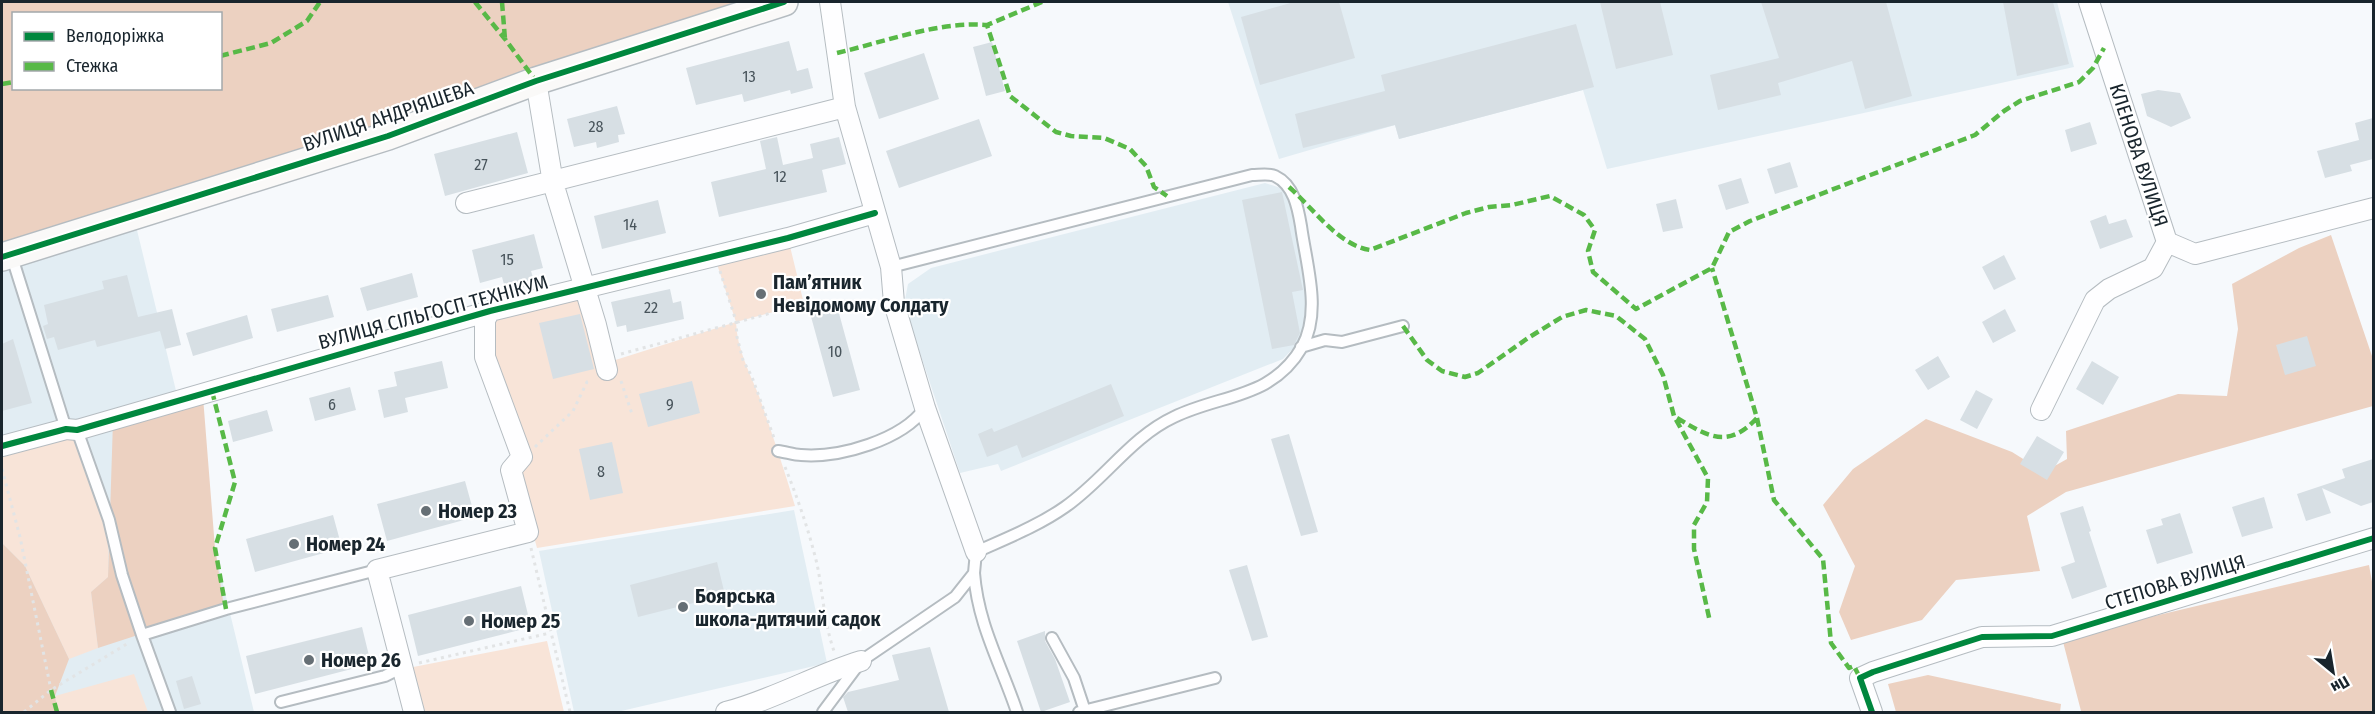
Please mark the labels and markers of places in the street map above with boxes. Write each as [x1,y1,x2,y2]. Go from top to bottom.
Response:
place label: Пам’ятник Невідомому Солдату [773,270,949,317]
marker: Пам’ятник Невідомому Солдату [754,287,768,301]
place label: Номер 23 [438,499,517,523]
marker: Номер 23 [419,504,433,518]
place label: Номер 24 [306,532,385,556]
marker: Номер 24 [287,537,301,551]
place label: Боярська школа-дитячий садок [695,584,881,631]
marker: Боярська школа-дитячий садок [676,600,690,614]
place label: Номер 25 [481,609,560,633]
marker: Номер 25 [462,614,476,628]
place label: Номер 26 [321,648,401,672]
marker: Номер 26 [302,653,316,667]

